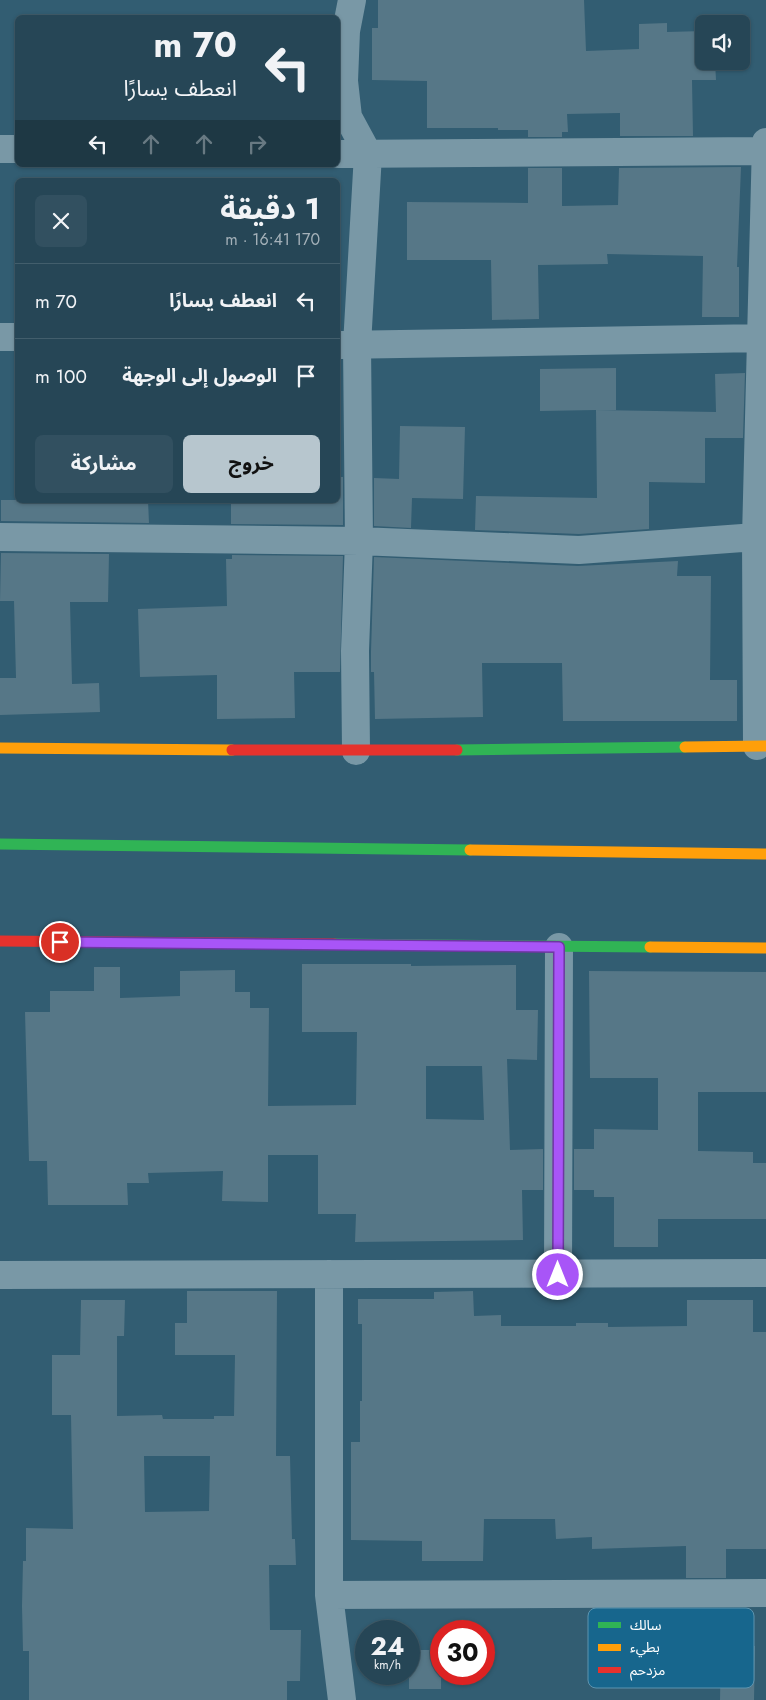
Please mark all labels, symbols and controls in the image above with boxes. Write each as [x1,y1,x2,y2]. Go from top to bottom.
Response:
map controls [695,15,750,70]
button: sound [695,15,750,70]
text: 70 m [154,20,237,70]
icon: left [255,35,320,100]
text: انعطف يسارًا [124,72,237,104]
icon: left [84,130,112,158]
icon: ahead [137,130,165,158]
icon: ahead [190,130,218,158]
icon: right [243,130,271,158]
text: 1 دقيقة [220,187,320,230]
button: close [35,195,87,247]
text: 170 m · 16:41 [225,228,320,251]
text: انعطف يسارًا [169,287,277,314]
icon: left [292,287,320,315]
text: 70 m [35,288,77,315]
text: الوصول إلى الوجهة [122,362,277,389]
icon: arrive [292,362,320,390]
text: 100 m [35,363,87,390]
button: مشاركة [35,435,173,493]
button: خروج [183,435,320,493]
pin [39,921,81,963]
icon: arrive [46,928,74,956]
position arrow [531,1248,583,1300]
legend [588,1608,754,1688]
text: سالك [630,1615,662,1635]
speed limit sign: 30 [430,1620,495,1685]
text: 24 [371,1628,404,1664]
text: بطيء [630,1637,660,1658]
text: km/h [374,1656,401,1674]
text: مزدحم [630,1660,665,1681]

